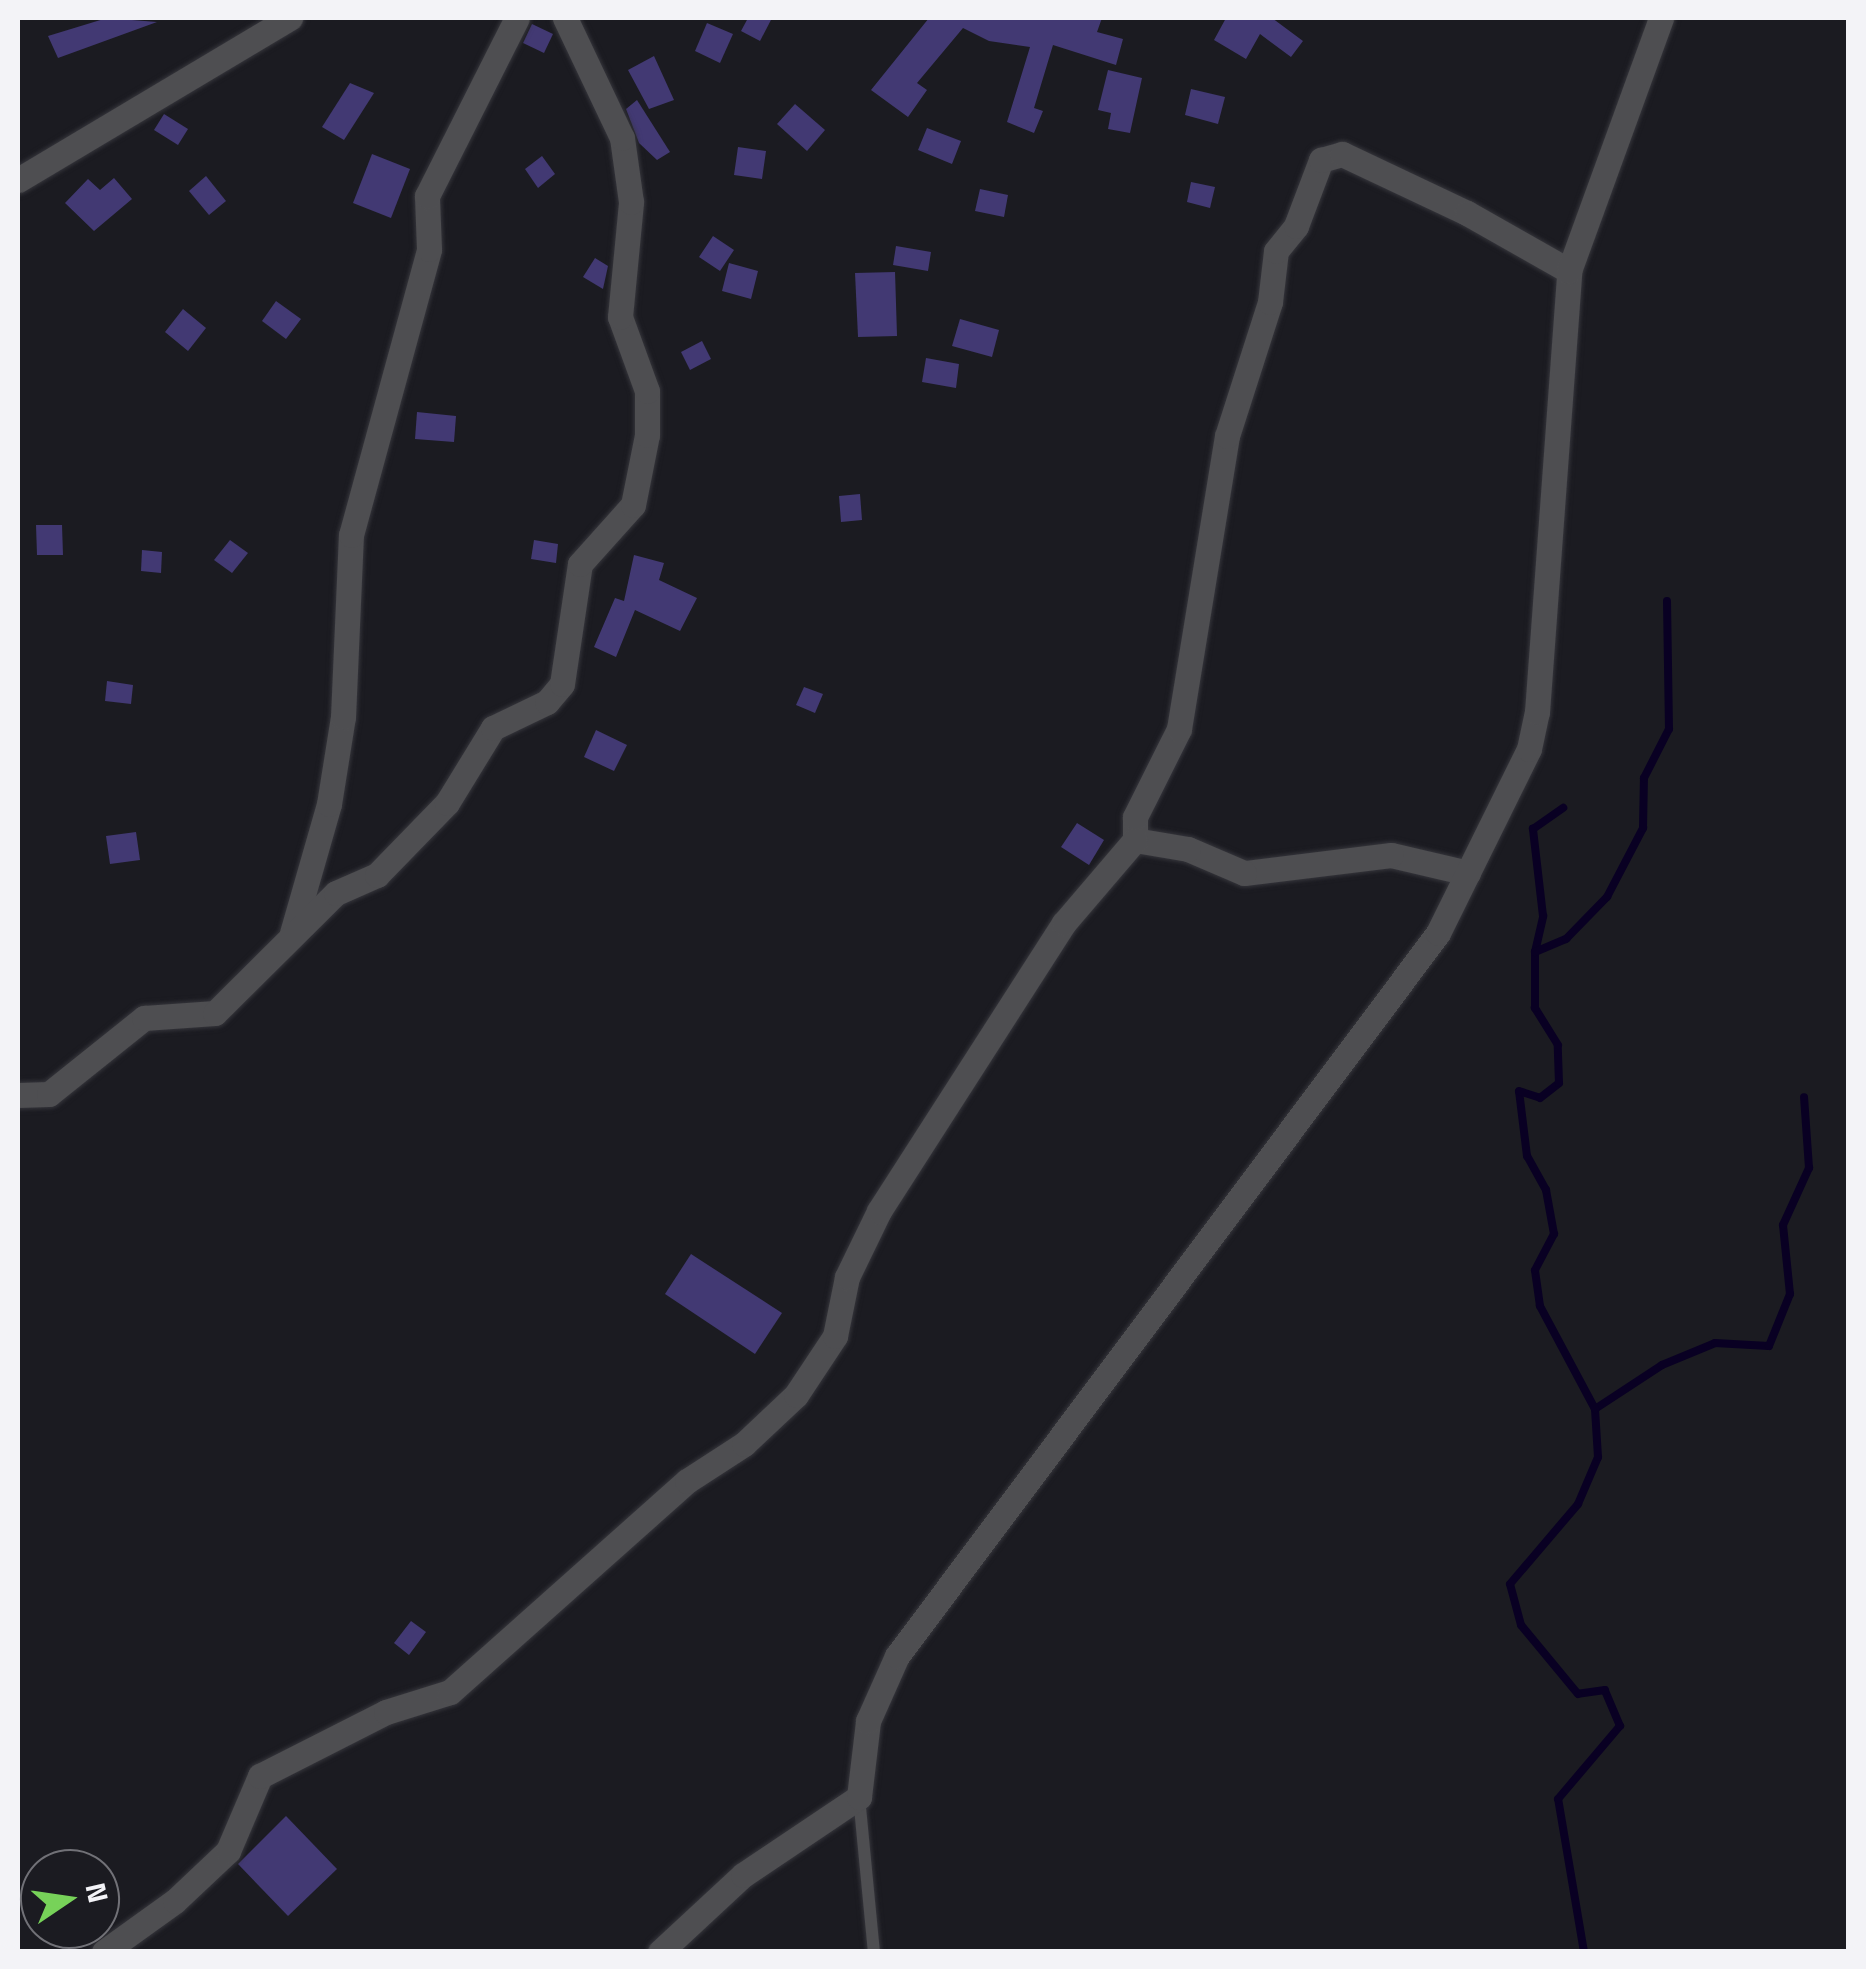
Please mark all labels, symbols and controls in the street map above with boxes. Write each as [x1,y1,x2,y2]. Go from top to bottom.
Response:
north arrow [20,1849,120,1949]
text: N [75,1878,121,1907]

